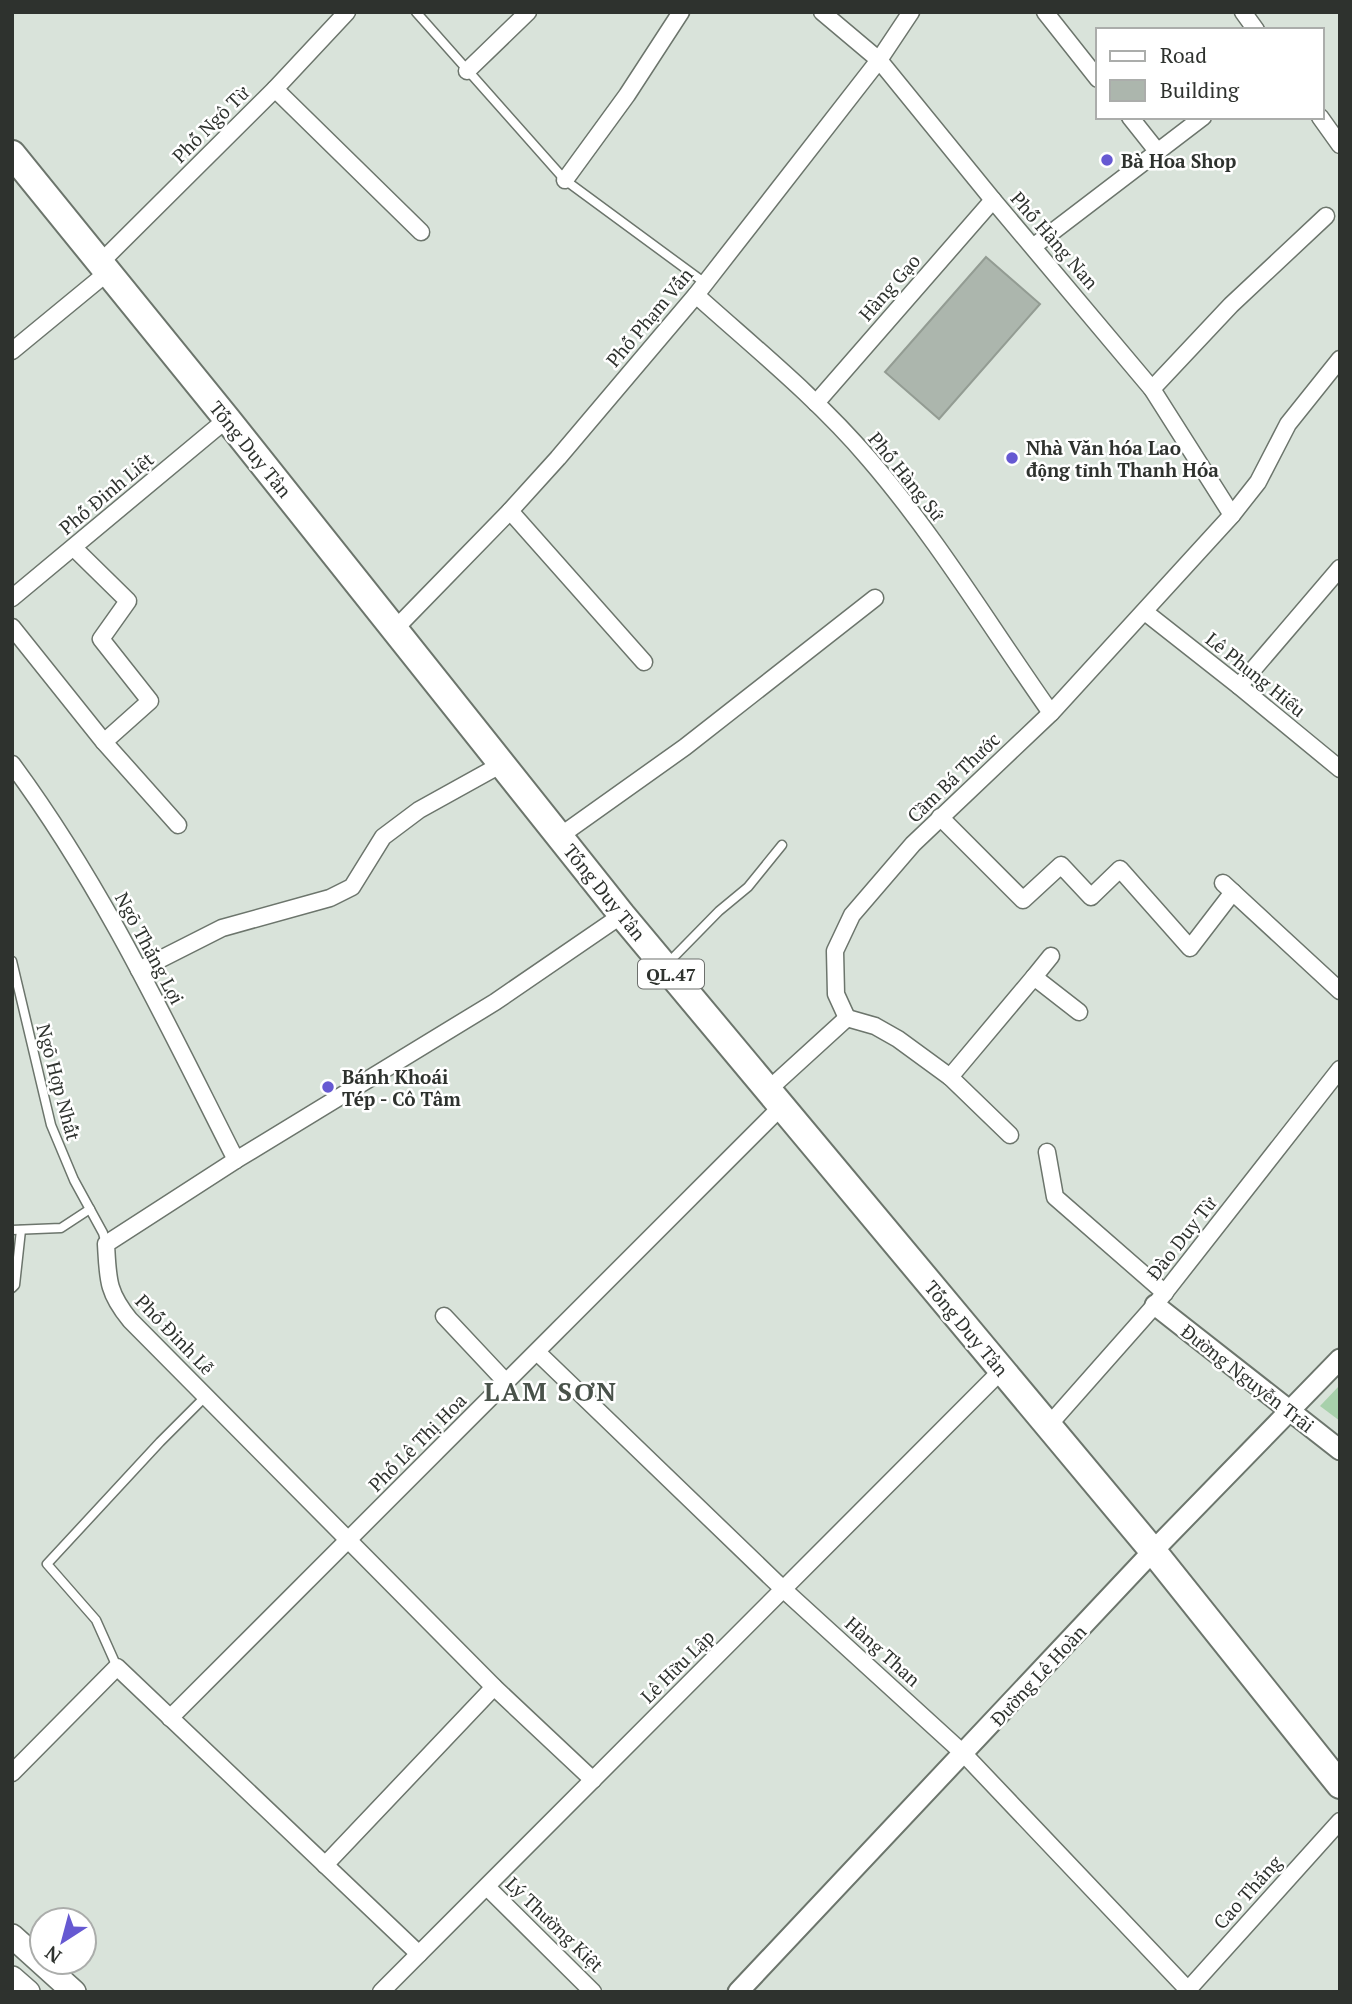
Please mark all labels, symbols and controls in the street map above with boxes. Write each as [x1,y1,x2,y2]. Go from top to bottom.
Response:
legend [1096,28,1324,119]
text: Road [1160,41,1207,69]
text: Building [1160,76,1240,104]
street label: Phố Ngô Từ [166,80,254,168]
place label: Bà Hoa Shop [1121,148,1236,173]
marker: Bà Hoa Shop [1099,152,1115,168]
street label: Phố Hàng Nan [1006,186,1104,294]
street label: Hàng Gạo [853,248,925,326]
street label: Phố Phạm Vấn [600,262,698,372]
street label: Tống Duy Tân [204,395,298,503]
street label: Phố Hàng Sứ [863,426,951,526]
place label: Nhà Văn hóa Lao động tỉnh Thanh Hóa [1026,435,1219,482]
street label: Phố Đinh Liệt [54,446,158,540]
marker: Nhà Văn hóa Lao động tỉnh Thanh Hóa [1004,450,1020,466]
street label: Lê Phụng Hiểu [1201,626,1311,722]
street label: Cầm Bá Thước [901,726,1005,828]
street label: Tống Duy Tân [558,838,652,946]
street label: Ngõ Thắng Lợi [110,888,190,1008]
road number: QL.47 [638,959,704,988]
street label: Ngõ Hợp Nhất [31,1021,87,1143]
place label: Bánh Khoái Tép - Cô Tâm [342,1064,461,1111]
marker: Bánh Khoái Tép - Cô Tâm [320,1079,336,1095]
street label: Đào Duy Từ [1141,1191,1222,1285]
street label: Tống Duy Tân [920,1275,1014,1381]
street label: Phố Đinh Lễ [130,1288,220,1380]
street label: Đường Nguyễn Trãi [1176,1318,1320,1438]
district label: LAM SƠN [484,1374,618,1408]
street label: Phố Lê Thị Hoa [363,1387,472,1496]
street label: Hàng Than [840,1611,926,1691]
street label: Đường Lê Hoàn [985,1619,1091,1731]
street label: Lê Hữu Lập [635,1624,719,1708]
street label: Cao Thắng [1207,1849,1287,1934]
street label: Lý Thường Kiệt [501,1871,609,1977]
north arrow [28,1906,98,1976]
text: N [39,1940,66,1970]

